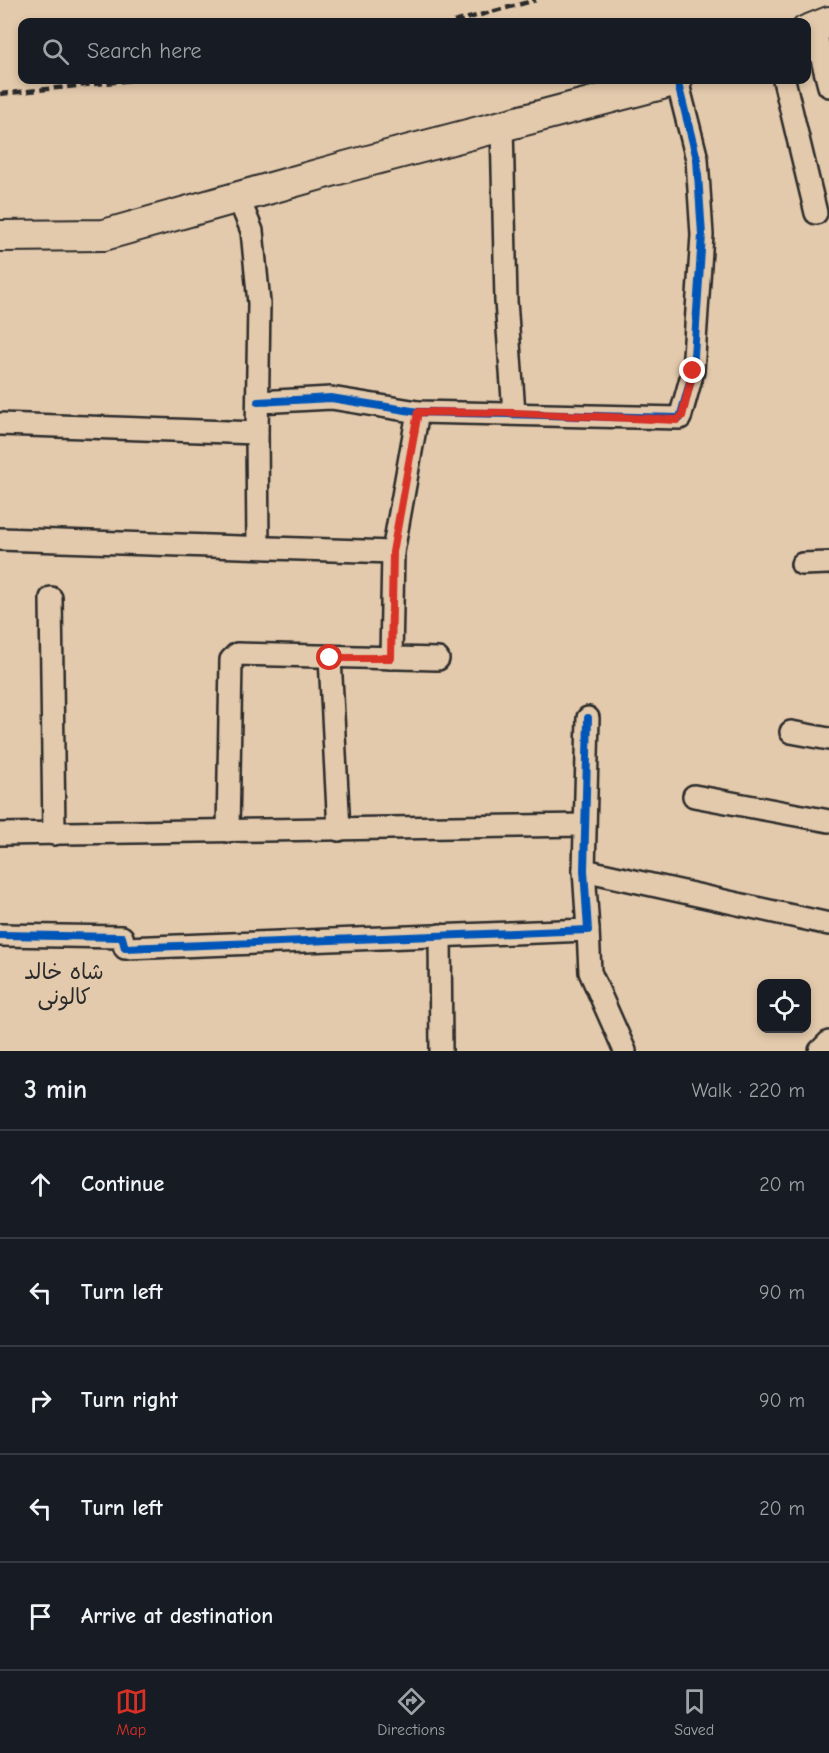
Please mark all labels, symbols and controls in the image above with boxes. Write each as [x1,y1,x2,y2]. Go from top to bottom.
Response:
search box [18,18,811,84]
icon: search [39,35,72,68]
text: Search here [87,38,202,64]
route end [679,357,705,383]
route start [316,644,342,670]
district label: شاہ خالد کالونی [24,959,104,1011]
map controls [757,979,811,1033]
button: locate [757,979,811,1033]
text: 3 min [24,1075,87,1105]
text: Walk · 220 m [691,1079,805,1102]
icon: ahead [24,1168,57,1201]
text: Continue [81,1171,164,1197]
text: 20 m [759,1173,805,1196]
icon: left [24,1276,57,1309]
text: Turn left [81,1279,163,1305]
text: 90 m [759,1281,805,1304]
icon: right [24,1384,57,1417]
text: Turn right [81,1387,178,1413]
text: 90 m [759,1389,805,1412]
icon: left [24,1492,57,1525]
text: Turn left [81,1495,163,1521]
text: 20 m [759,1497,805,1520]
icon: arrive [24,1600,57,1633]
text: Arrive at destination [81,1603,273,1629]
tab: Map [115,1685,148,1739]
tab: Directions [377,1685,445,1739]
tab: Saved [674,1685,714,1739]

